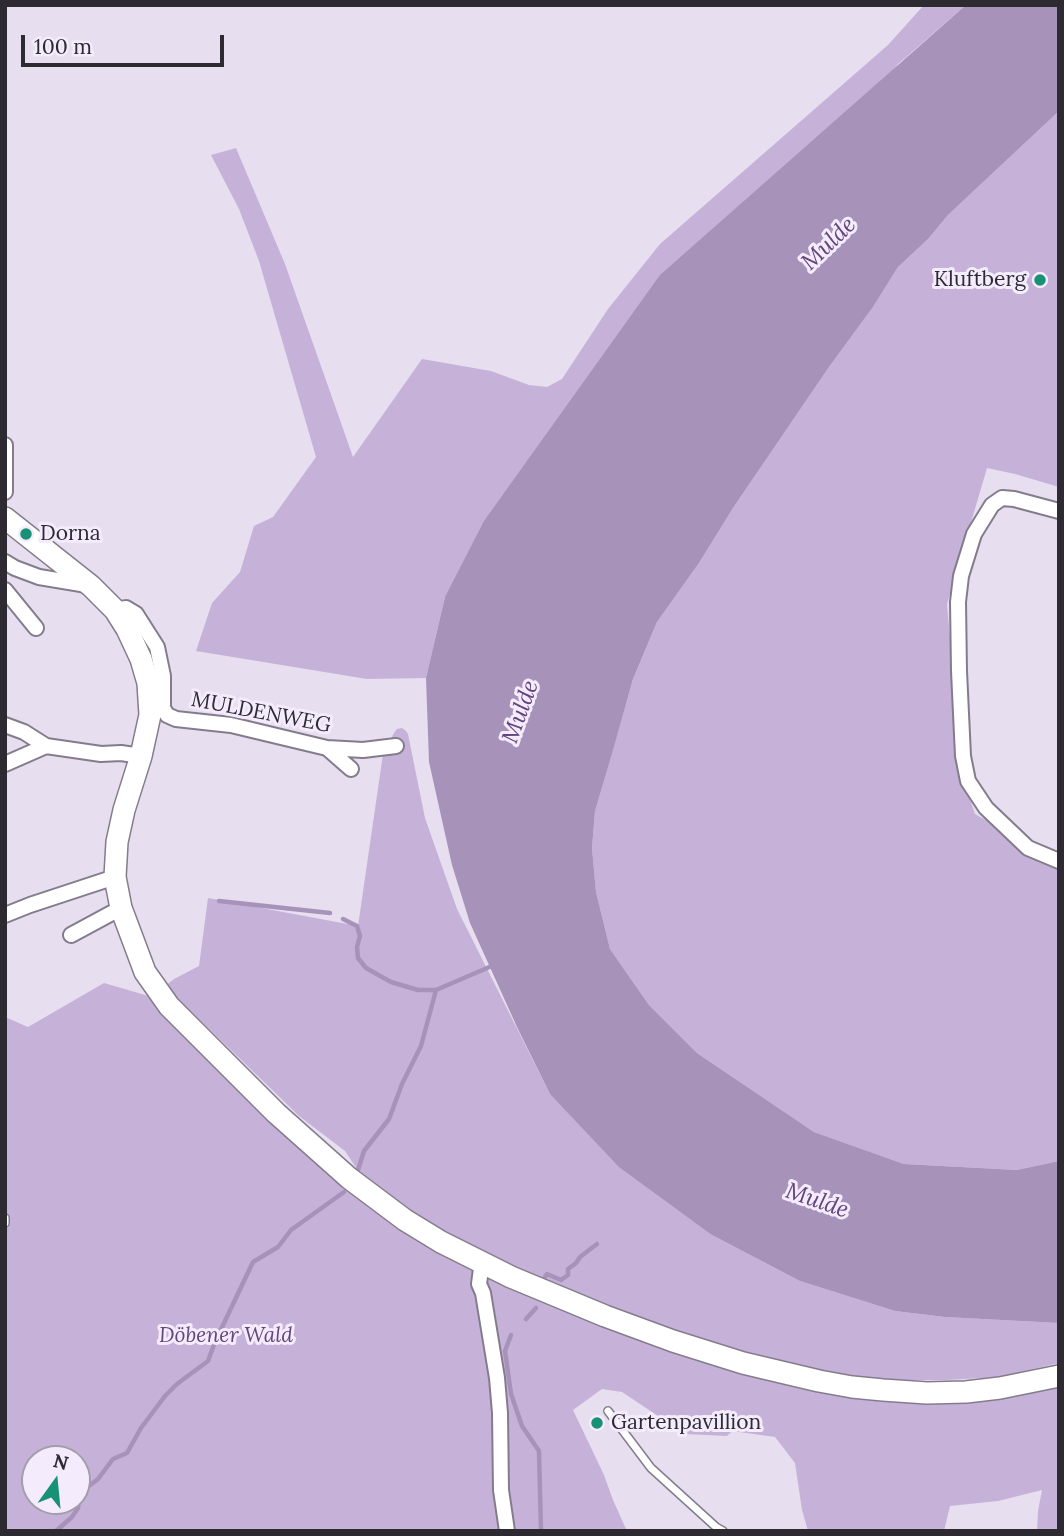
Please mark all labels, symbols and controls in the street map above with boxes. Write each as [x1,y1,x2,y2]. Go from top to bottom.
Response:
scale bar [24,21,228,65]
text: 100 m [34,33,92,60]
water label: Mulde [796,212,862,276]
place label: Kluftberg [934,267,1026,293]
marker: Kluftberg [1032,272,1048,288]
place label: Dorna [40,521,101,547]
marker: Dorna [18,526,34,542]
water label: Mulde [497,677,545,747]
street label: MULDENWEG [189,687,333,739]
water label: Mulde [782,1177,852,1225]
park label: Döbener Wald [159,1323,293,1349]
place label: Gartenpavillion [611,1410,761,1436]
marker: Gartenpavillion [589,1415,605,1431]
north arrow [21,1445,91,1515]
text: N [51,1448,71,1475]

